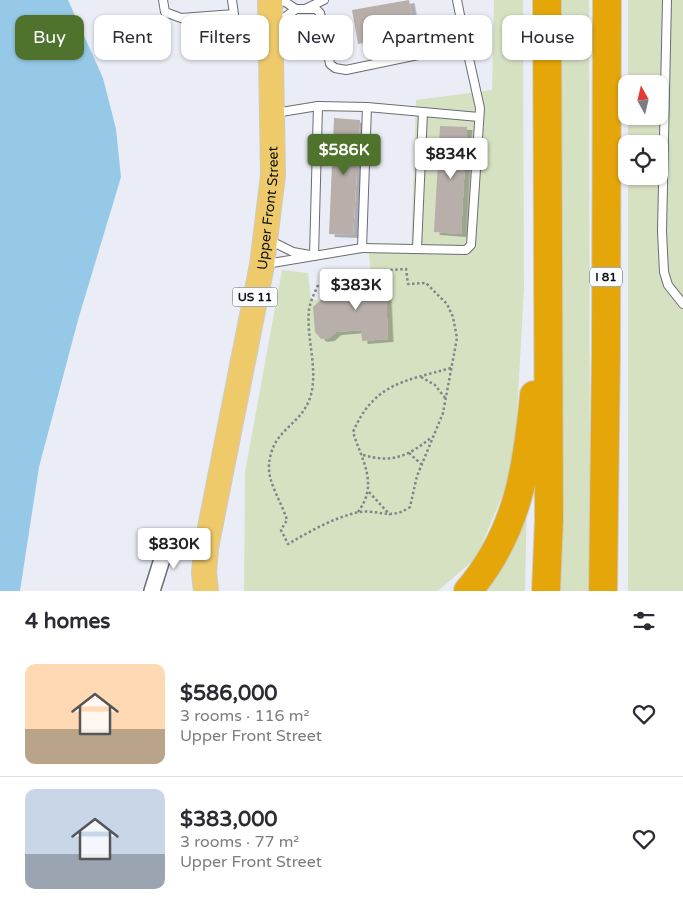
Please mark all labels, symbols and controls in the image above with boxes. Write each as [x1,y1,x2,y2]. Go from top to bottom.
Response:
chip: Buy [15,15,84,60]
chip: Rent [94,15,171,60]
chip: Filters [181,15,269,60]
chip: New [279,15,353,60]
chip: Apartment [363,15,492,60]
chip: House [502,15,592,60]
north arrow [618,75,668,125]
map controls [618,75,668,185]
pin: $586K [309,134,379,176]
button: locate [618,135,668,185]
pin: $834K [416,138,486,180]
text: $586K [319,140,369,160]
text: $834K [426,144,476,164]
street label: Upper Front Street [253,145,282,271]
pin: $383K [321,268,391,311]
road number: I 81 [590,268,622,286]
text: $383K [331,275,381,295]
road number: US 11 [232,288,278,306]
pin: $830K [139,528,209,570]
text: $830K [149,534,199,554]
icon: filters [630,607,658,635]
text: 4 homes [25,609,110,634]
text: $586,000 [180,681,278,706]
icon: home [65,684,125,744]
icon: heart [630,700,658,728]
text: 3 rooms · 116 m² [180,706,309,726]
text: Upper Front Street [180,726,322,746]
text: $383,000 [180,807,278,832]
icon: home [65,809,125,869]
icon: heart [630,825,658,853]
text: 3 rooms · 77 m² [180,832,299,852]
text: Upper Front Street [180,852,322,872]

